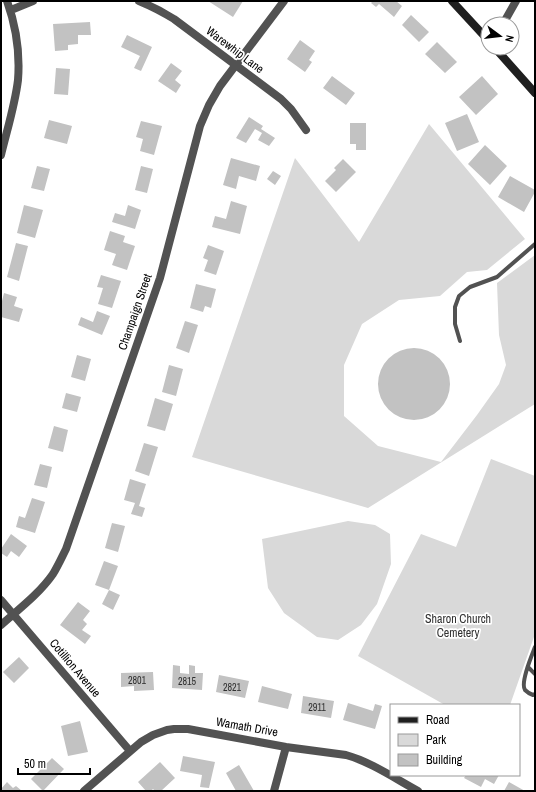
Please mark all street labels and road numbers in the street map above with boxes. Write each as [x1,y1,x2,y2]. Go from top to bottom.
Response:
street label: Warewhip Lane [203,23,267,77]
street label: Champaign Street [114,271,156,352]
street label: Cotillion Avenue [46,635,104,701]
street label: Wamath Drive [215,714,279,740]

